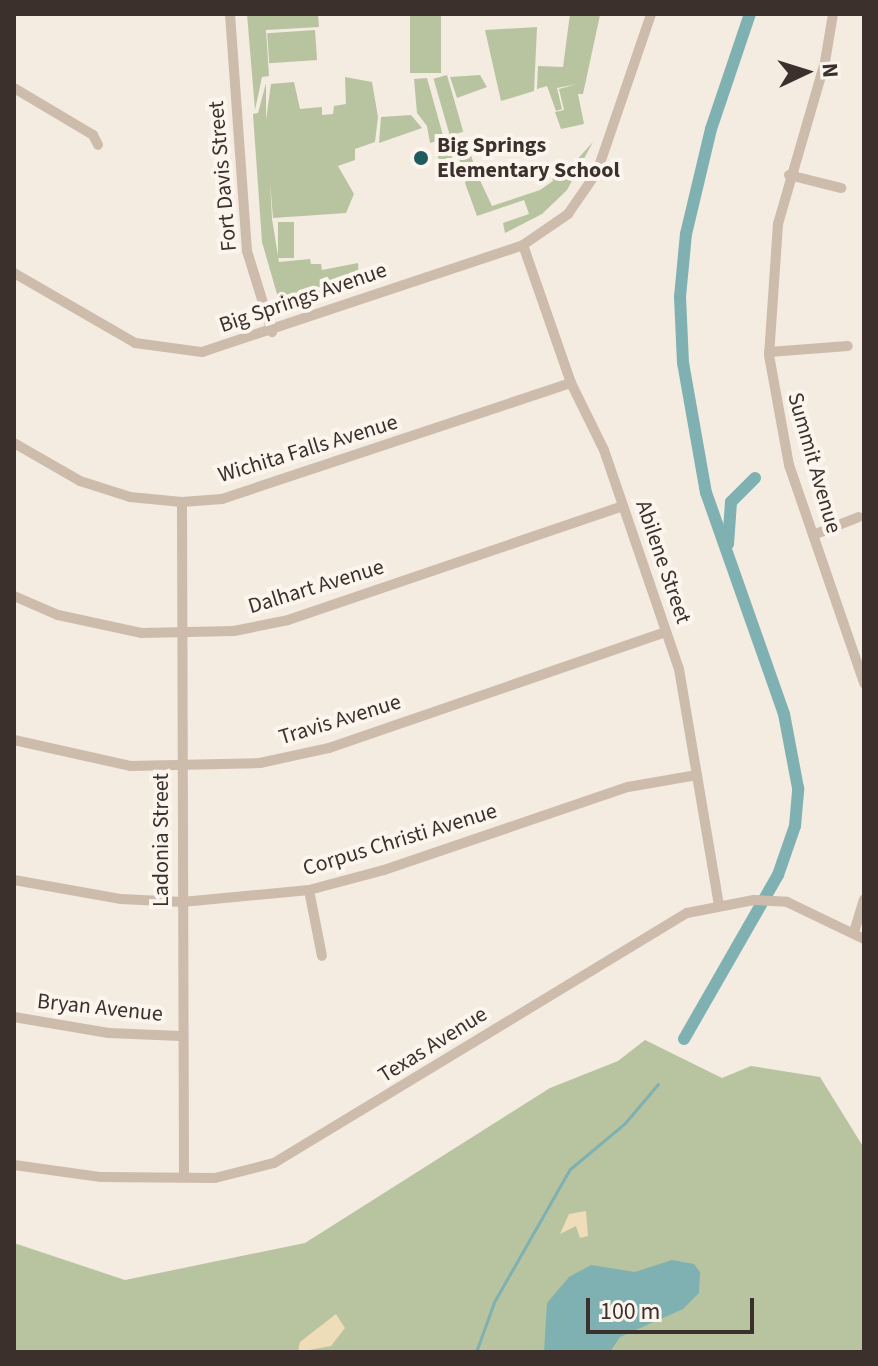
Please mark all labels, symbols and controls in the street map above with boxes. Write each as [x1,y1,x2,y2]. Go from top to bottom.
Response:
north arrow [766,32,846,112]
text: N [813,62,846,79]
street label: Fort Davis Street [203,100,243,252]
place label: Big Springs Elementary School [437,132,620,184]
marker: Big Springs Elementary School [412,149,430,167]
street label: Big Springs Avenue [216,257,390,339]
street label: Summit Avenue [781,390,847,536]
street label: Wichita Falls Avenue [215,409,401,489]
street label: Abilene Street [630,497,696,627]
street label: Dalhart Avenue [245,554,387,620]
street label: Travis Avenue [276,689,404,751]
street label: Ladonia Street [149,773,175,907]
street label: Corpus Christi Avenue [300,798,500,882]
street label: Bryan Avenue [36,988,164,1028]
street label: Texas Avenue [374,1001,492,1089]
scale bar [590,1282,758,1332]
text: 100 m [600,1294,660,1329]

